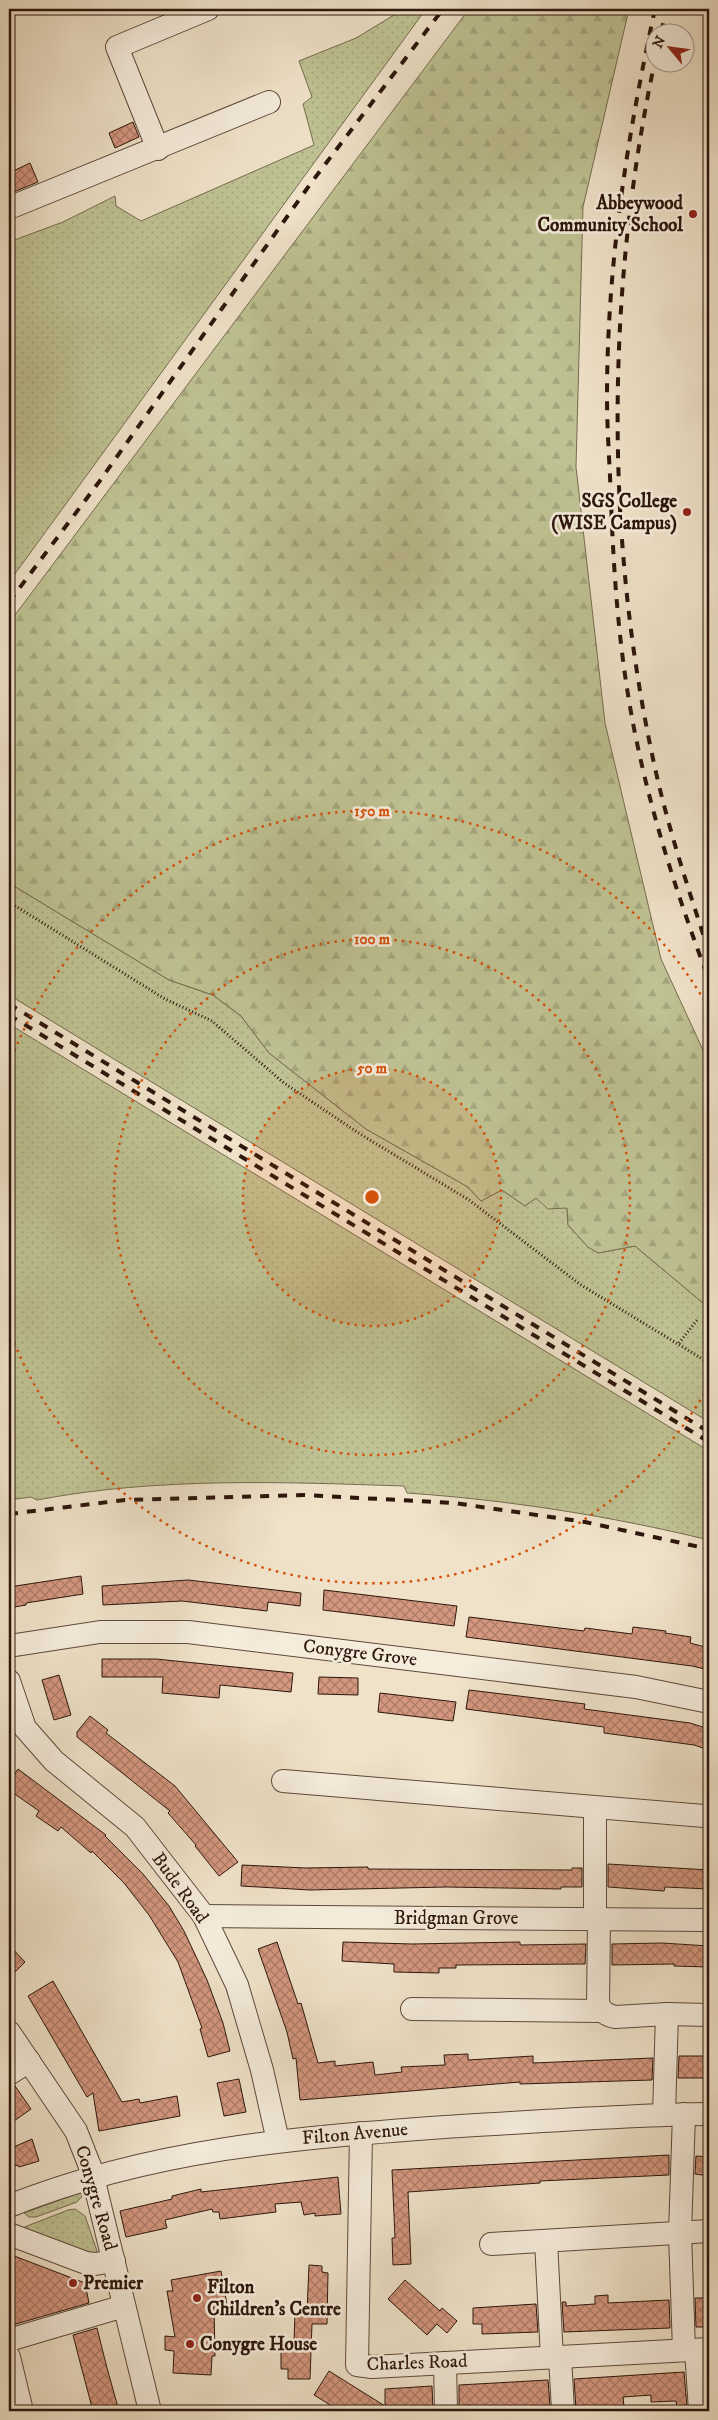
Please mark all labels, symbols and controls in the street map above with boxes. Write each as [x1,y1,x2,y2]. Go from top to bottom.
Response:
north arrow [646,22,696,72]
text: N [649,32,670,52]
place label: Abbeywood Community School [537,192,684,237]
marker: Abbeywood Community School [687,208,699,220]
place label: SGS College (WISE Campus) [551,490,677,535]
marker: SGS College (WISE Campus) [681,506,693,518]
text: 150 m [354,802,390,821]
text: 100 m [354,930,391,949]
text: 50 m [356,1059,388,1078]
centre of rings [363,1188,381,1206]
street label: Conygre Grove [302,1635,418,1671]
street label: Bude Road [147,1848,214,1928]
street label: Bridgman Grove [394,1907,519,1930]
street label: Filton Avenue [301,2118,409,2150]
street label: Conygre Road [70,2143,122,2254]
place label: Premier [83,2272,144,2295]
place label: Filton Children's Centre [207,2276,341,2321]
marker: Premier [67,2277,79,2289]
marker: Filton Children's Centre [191,2292,203,2304]
place label: Conygre House [200,2333,317,2356]
marker: Conygre House [184,2338,196,2350]
street label: Charles Road [366,2350,468,2376]

